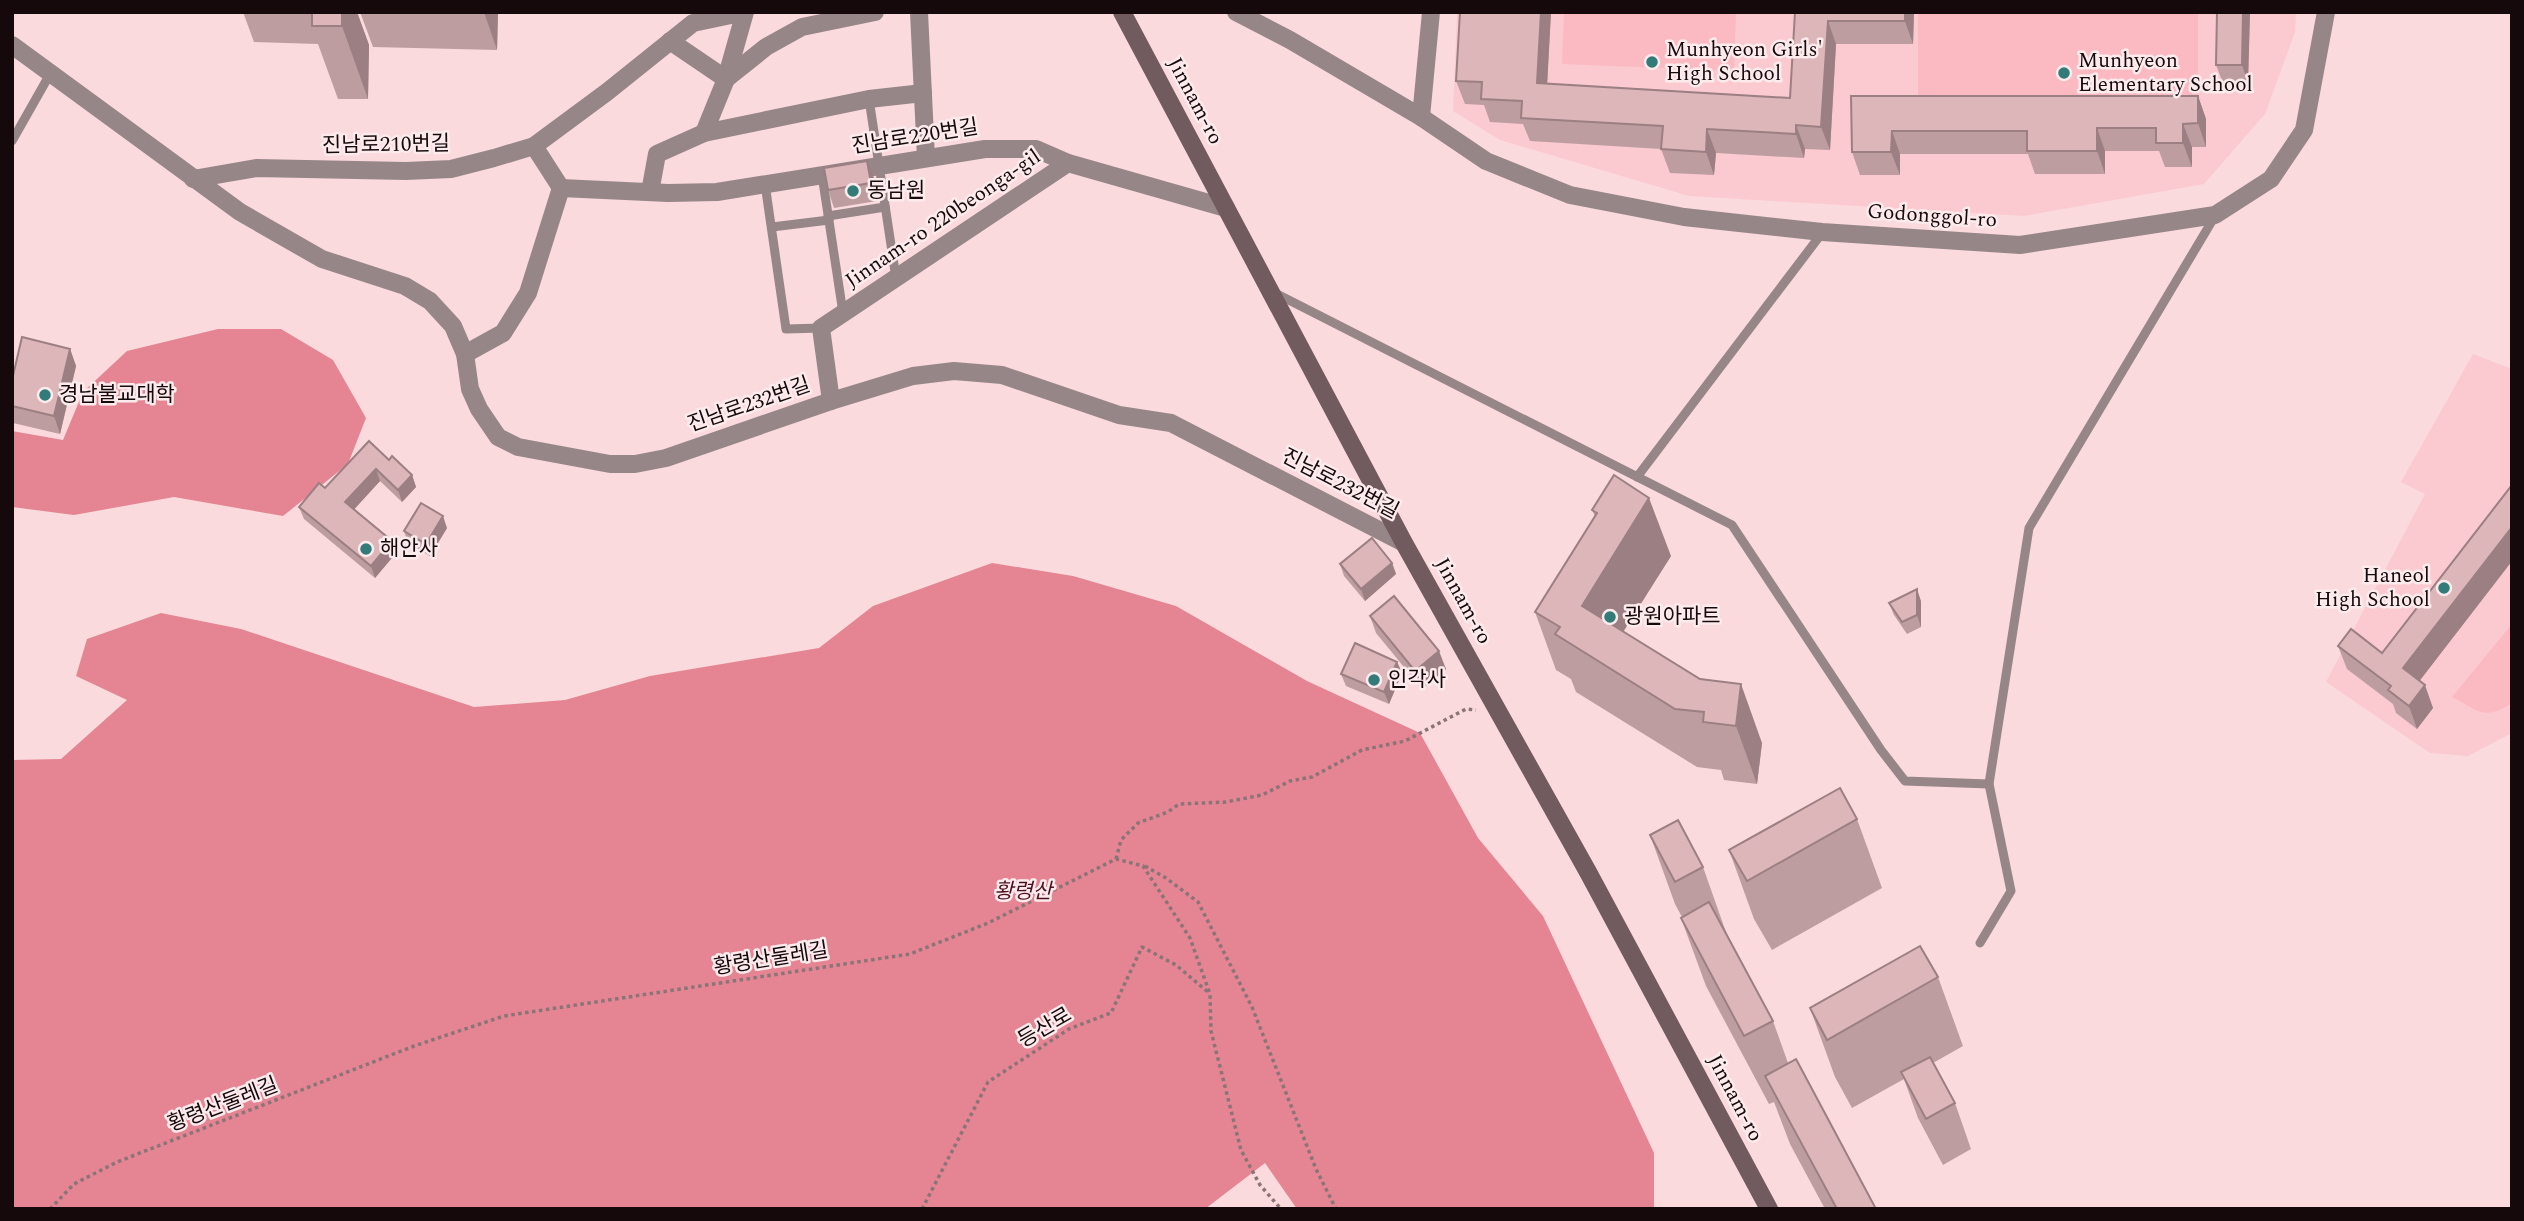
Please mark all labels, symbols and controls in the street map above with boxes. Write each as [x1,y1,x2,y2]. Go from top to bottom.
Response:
place label: Munhyeon Girls' High School [1666,34,1823,90]
place label: Munhyeon Elementary School [2078,45,2253,101]
street label: Jinnam-ro [1159,52,1231,150]
marker: Munhyeon Girls' High School [1644,54,1660,70]
marker: Munhyeon Elementary School [2056,65,2072,81]
street label: 진남로220번길 [849,111,981,163]
street label: 진남로210번길 [322,128,450,162]
street label: Jinnam-ro 220beonga-gil [839,141,1047,297]
place label: 동남원 [867,175,925,207]
marker: 동남원 [845,183,861,199]
street label: Godonggol-ro [1866,195,1998,237]
street label: 진남로232번길 [683,369,815,441]
place label: 경남불교대학 [59,379,175,411]
marker: 경남불교대학 [37,387,53,403]
street label: 진남로232번길 [1276,441,1404,527]
place label: 해안사 [380,533,438,565]
marker: 해안사 [358,541,374,557]
street label: Jinnam-ro [1426,552,1500,650]
place label: Haneol High School [2315,560,2430,616]
marker: Haneol High School [2436,580,2452,596]
place label: 광원아파트 [1624,601,1721,633]
marker: 광원아파트 [1602,609,1618,625]
place label: 인각사 [1388,664,1446,696]
marker: 인각사 [1366,672,1382,688]
park label: 황령산 [994,876,1055,908]
street label: 황령산둘레길 [711,934,831,984]
street label: 등산로 [1012,1000,1078,1056]
street label: Jinnam-ro [1699,1049,1771,1147]
street label: 황령산둘레길 [163,1069,283,1141]

